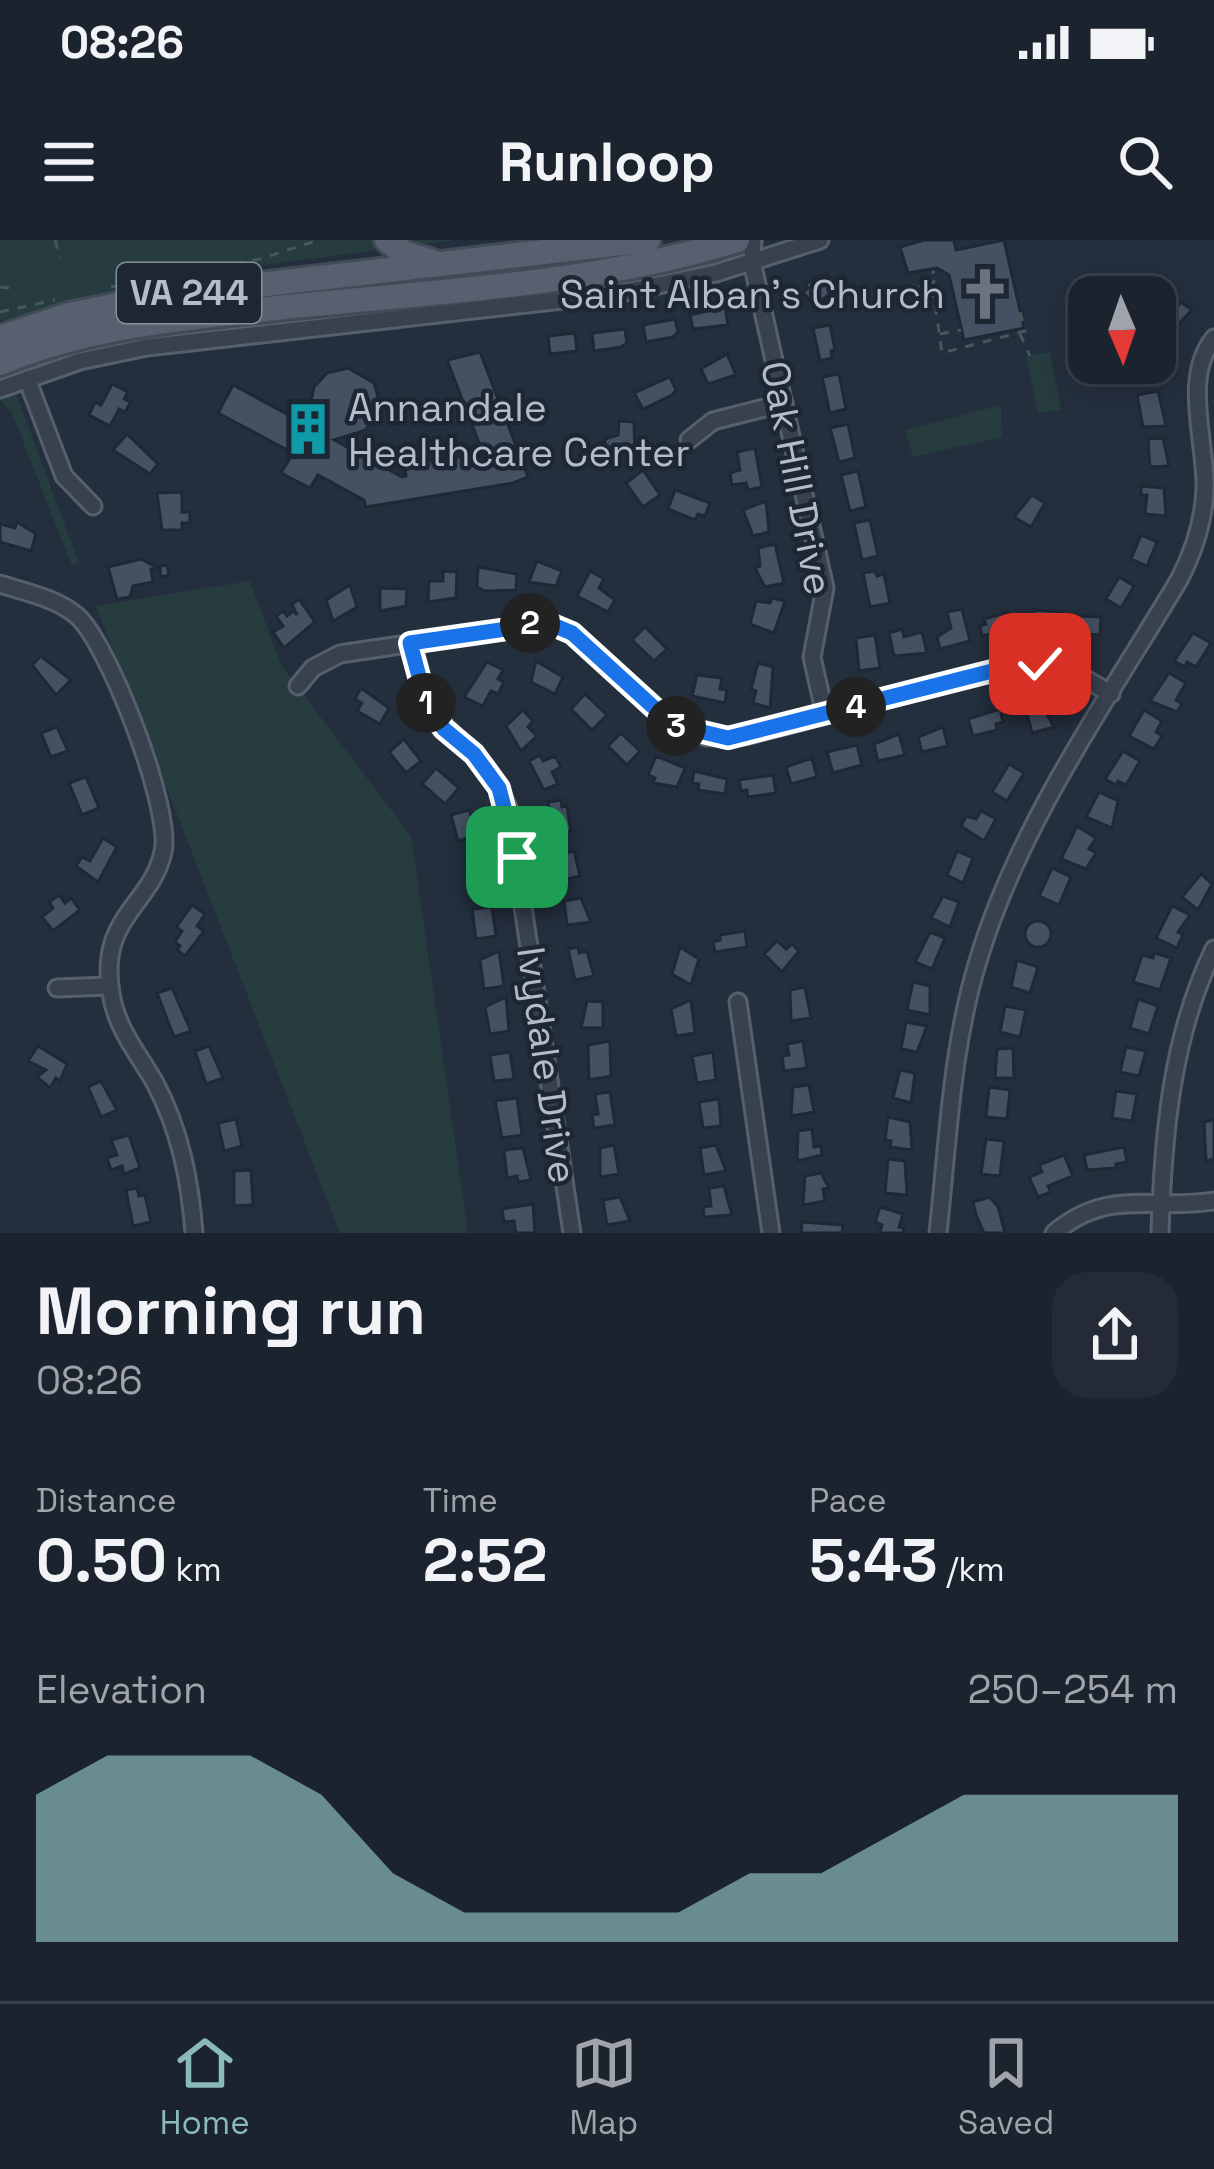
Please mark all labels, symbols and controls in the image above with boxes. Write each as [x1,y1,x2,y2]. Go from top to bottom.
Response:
text: 08:26 [60,14,184,71]
text: Runloop [499,128,715,197]
icon: menu [36,129,102,195]
icon: search [1112,129,1178,195]
road number: VA 244 [117,263,261,323]
church icon: Saint Alban's Church [956,265,1014,323]
place label: Saint Alban's Church [560,270,945,319]
north arrow [1068,276,1176,384]
map controls [1068,276,1176,384]
street label: Oak Hill Drive [750,357,844,599]
place label: Annandale Healthcare Center [348,383,690,477]
building icon: Annandale Healthcare Center [279,400,337,458]
pin: 2 [500,593,560,653]
text: 2 [520,602,540,644]
pin [989,613,1091,715]
icon: check [1007,631,1073,697]
pin: 1 [396,673,456,733]
pin: 4 [826,677,886,737]
text: 1 [419,682,433,724]
text: 4 [846,686,867,728]
pin: 3 [646,696,706,756]
text: 3 [666,705,686,747]
pin [466,806,568,908]
icon: arrive [484,824,550,890]
street label: Ivydale Drive [506,944,588,1186]
text: Morning run [36,1269,426,1353]
button: share [1052,1272,1178,1398]
text: 08:26 [36,1356,143,1405]
text: Distance [36,1480,177,1522]
text: Time [423,1480,498,1522]
text: Pace [809,1480,887,1522]
text: 0.50 [36,1522,167,1599]
text: 2:52 [423,1522,547,1599]
text: 5:43 [809,1522,938,1599]
text: km [167,1549,222,1591]
text: /km [938,1549,1005,1591]
text: Elevation [36,1665,207,1714]
text: 250–254 m [968,1665,1178,1714]
tab: Home [160,2030,250,2144]
tab: Map [569,2030,638,2144]
tab: Saved [958,2030,1054,2144]

